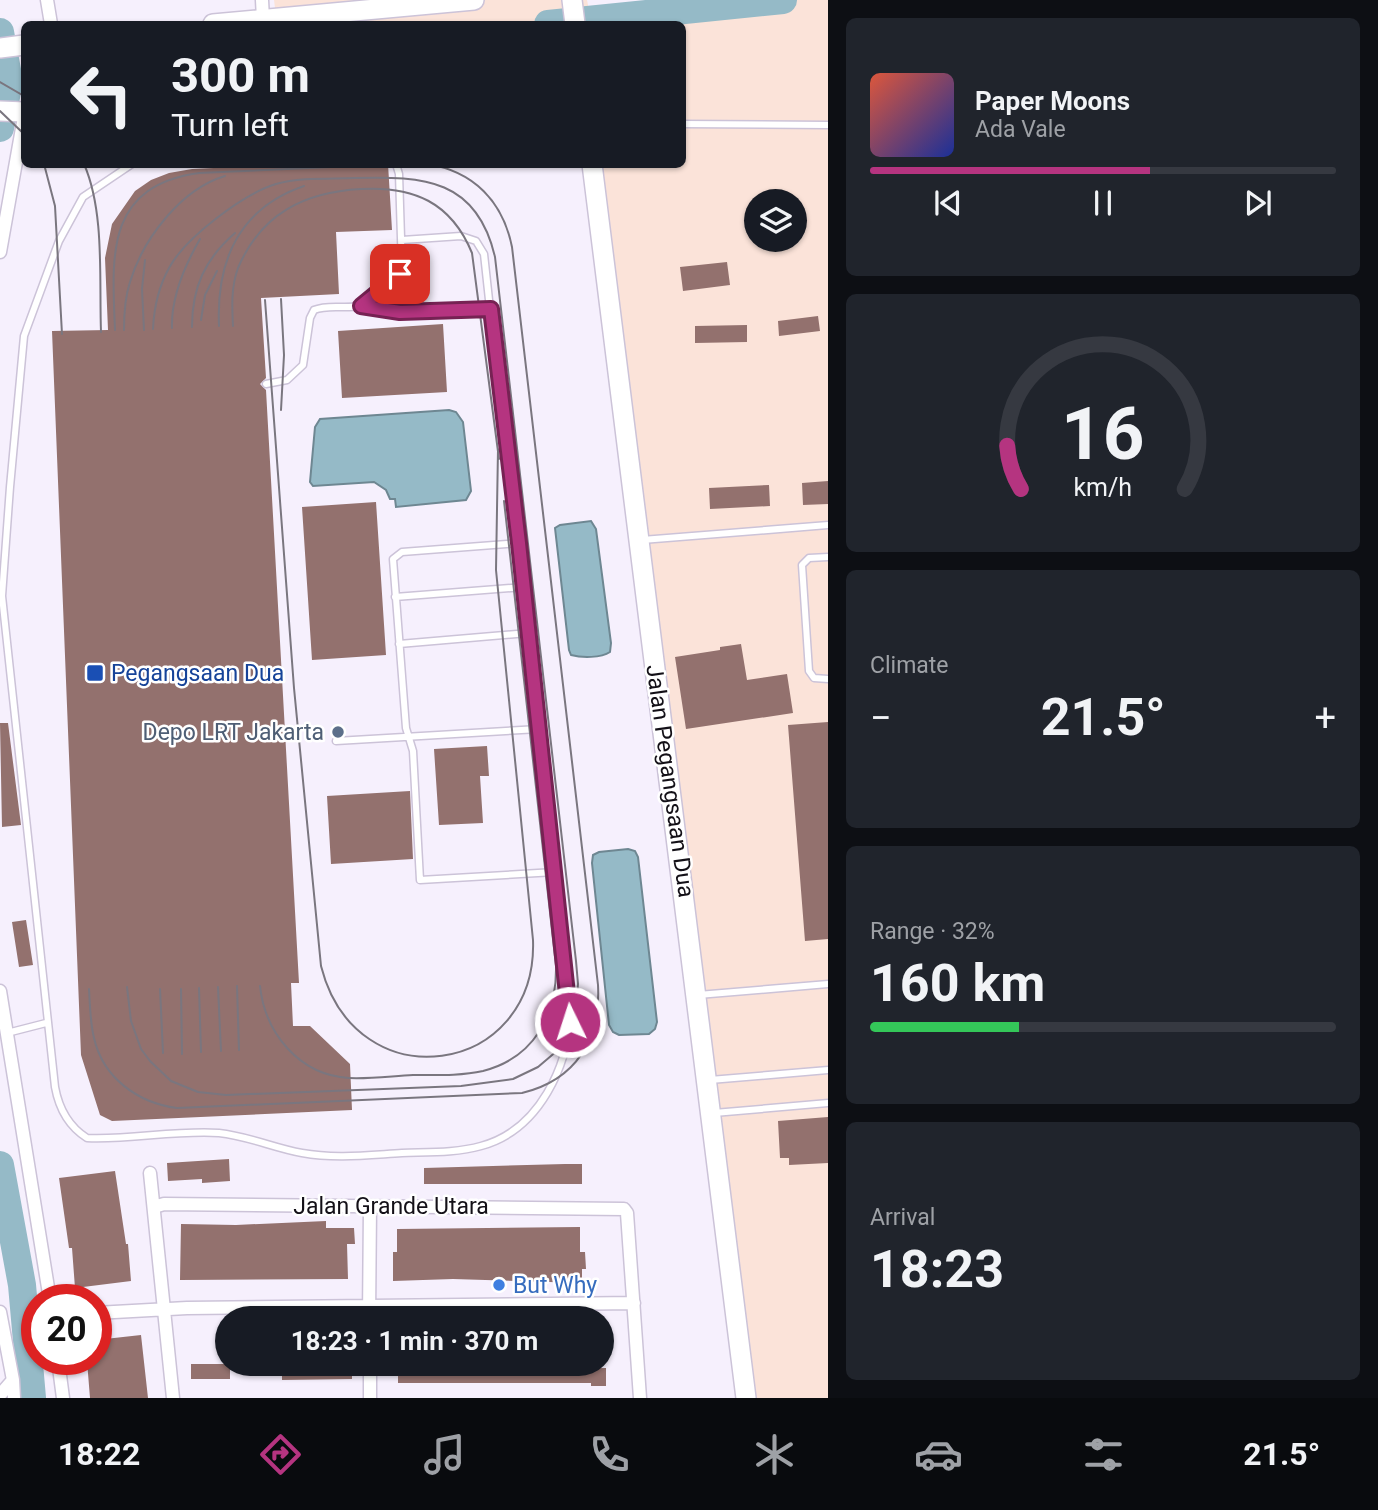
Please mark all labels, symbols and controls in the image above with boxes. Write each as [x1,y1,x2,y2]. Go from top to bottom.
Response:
text: 300 m [171,47,310,104]
icon: left [56,49,147,140]
text: Paper Moons [975,86,1130,116]
text: Turn left [171,106,289,144]
text: Ada Vale [975,116,1066,143]
icon: previous [929,184,967,222]
icon: pause [1084,184,1122,222]
icon: next [1239,184,1277,222]
map controls [744,189,807,252]
button: layers [744,189,807,252]
pin [370,244,430,304]
icon: arrive [381,255,419,293]
text: 16 [1061,391,1145,477]
text: km/h [1074,473,1132,502]
text: Climate [870,652,949,679]
place label: Pegangsaan Dua [111,660,284,687]
marker: Pegangsaan Dua [85,663,105,683]
street label: Jalan Pegangsaan Dua [640,663,700,899]
text: 21.5° [1041,687,1166,748]
text: − [870,696,892,740]
text: + [1314,696,1336,740]
place label: Depo LRT Jakarta [143,719,324,746]
marker: Depo LRT Jakarta [330,724,346,740]
text: Range · 32% [870,918,995,945]
text: 160 km [870,953,1045,1014]
position arrow [533,985,607,1059]
street label: Jalan Grande Utara [293,1193,489,1220]
text: Arrival [870,1204,935,1231]
text: 18:23 [870,1239,1004,1300]
place label: But Why [513,1272,597,1299]
marker: But Why [491,1277,507,1293]
speed limit sign: 20 [21,1284,112,1375]
text: 18:23 · 1 min · 370 m [291,1326,538,1356]
icon: directions [256,1430,305,1479]
icon: music [420,1430,469,1479]
icon: phone [585,1430,634,1479]
icon: climate [750,1430,799,1479]
icon: car [914,1430,963,1479]
icon: filters [1079,1430,1128,1479]
text: 18:22 [58,1435,140,1473]
text: 21.5° [1243,1435,1320,1473]

